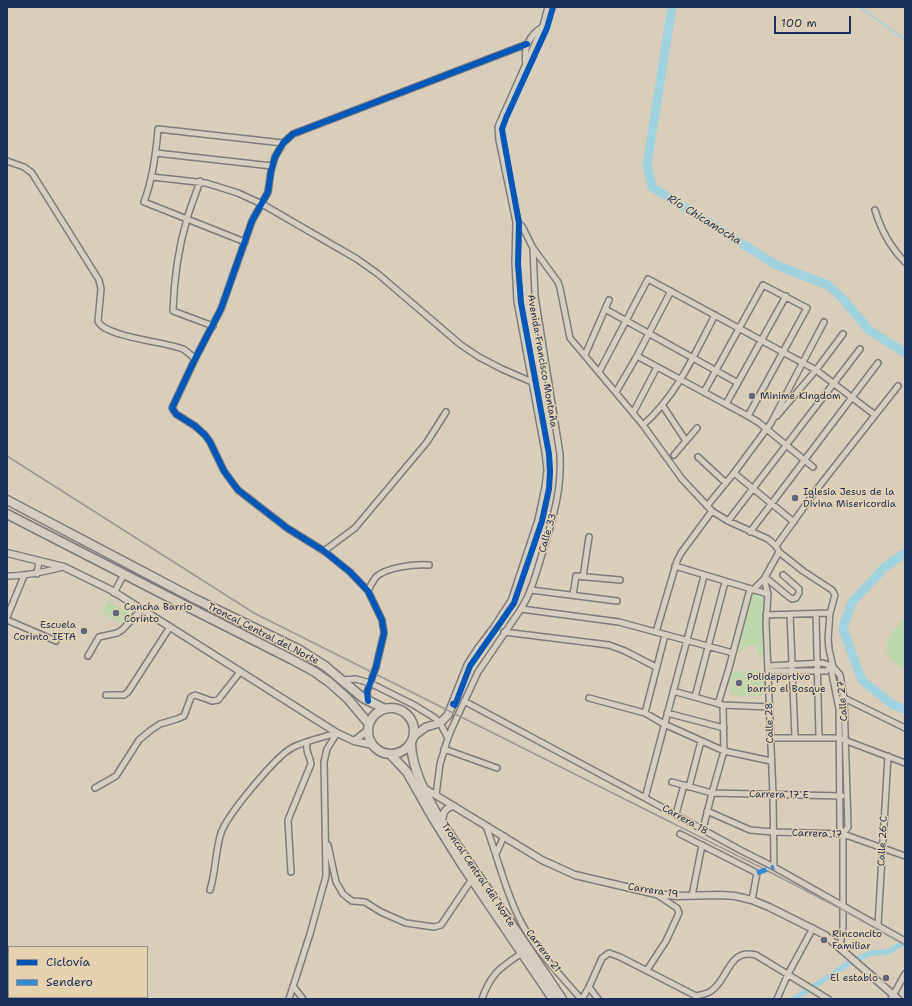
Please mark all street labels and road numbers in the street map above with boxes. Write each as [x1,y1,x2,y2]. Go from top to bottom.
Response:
street label: Avenida Francisco Montaña [524,294,560,428]
street label: Calle 33 [537,512,559,554]
street label: Troncal Central del Norte [205,601,321,667]
street label: Calle 27 [835,680,851,722]
street label: Calle 28 [763,702,777,744]
street label: Carrera 17 E [749,788,809,802]
street label: Carrera 18 [660,802,710,838]
street label: Calle 26 C [876,816,890,866]
street label: Troncal Central del Norte [439,820,517,930]
street label: Carrera 17 [792,827,842,841]
street label: Carrera 19 [627,881,679,901]
street label: Carrera 21 [523,927,563,975]

